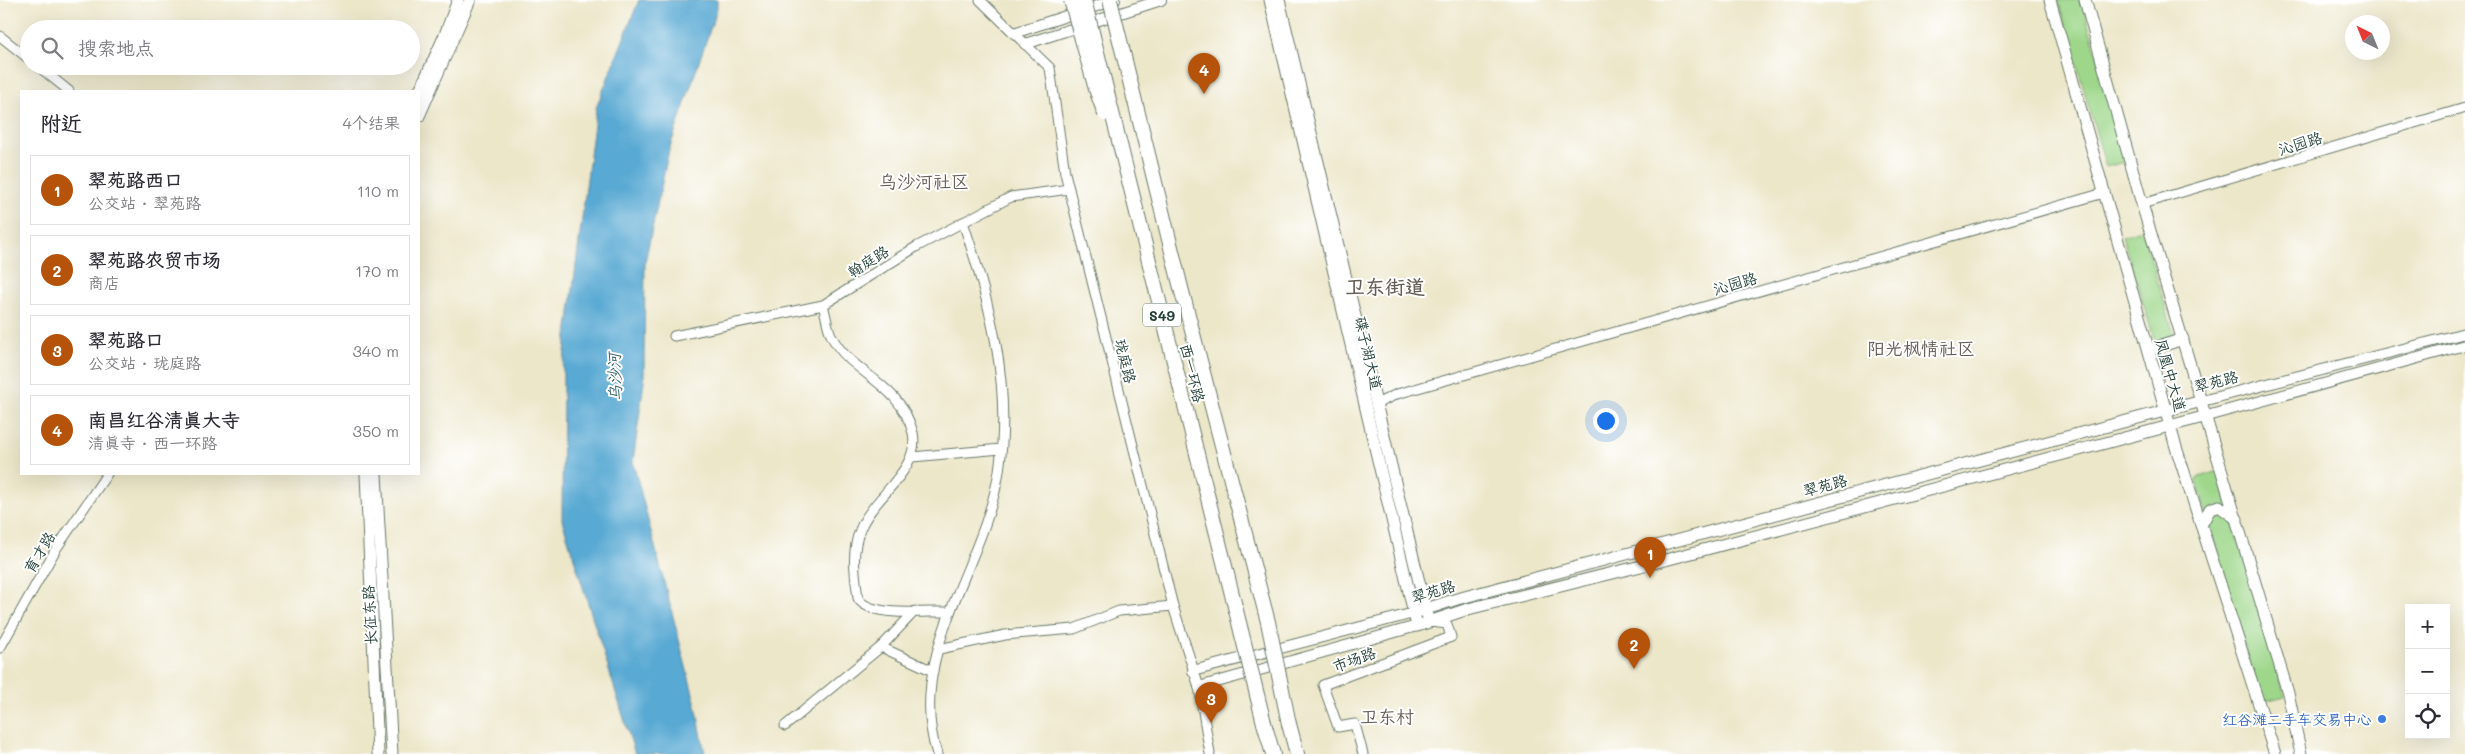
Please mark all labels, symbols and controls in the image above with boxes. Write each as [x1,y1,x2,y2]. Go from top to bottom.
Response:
north arrow [2345,15,2390,60]
search box [20,20,420,75]
icon: search [38,34,66,62]
text: 搜索地点 [78,35,154,60]
pin: 4 [1188,53,1220,94]
text: 附近 [40,109,82,136]
text: 4个结果 [343,112,400,133]
street label: 沁园路 [2276,127,2324,159]
text: 翠苑路西口 [88,167,183,192]
district label: 乌沙河社区 [879,169,969,193]
text: 1 [53,180,61,201]
text: 110 m [357,180,399,201]
text: 公交站 · 翠苑路 [88,192,201,213]
street label: 翰庭路 [844,241,892,281]
text: 翠苑路农贸市场 [88,247,221,272]
text: 2 [53,260,61,281]
text: 170 m [355,260,399,281]
street label: 沁园路 [1711,267,1759,299]
text: 商店 [88,272,120,293]
district label: 卫东街道 [1345,273,1425,299]
road number: S49 [1143,304,1181,326]
street label: 碟子湖大道 [1351,314,1387,392]
text: 翠苑路口 [88,327,164,352]
district label: 阳光枫情社区 [1867,336,1975,360]
street label: 凤凰中大道 [2151,336,2191,414]
street label: 珑庭路 [1111,337,1141,385]
text: 3 [52,340,62,361]
text: 340 m [352,340,399,361]
street label: 西一环路 [1176,341,1210,405]
water label: 乌沙河 [603,350,625,401]
text: 公交站 · 珑庭路 [88,352,201,373]
street label: 翠苑路 [2192,366,2240,396]
text: 南昌红谷清真大寺 [88,407,240,432]
your location [1593,408,1619,434]
text: 4 [52,420,62,441]
text: 350 m [353,420,399,441]
text: 清真寺 · 西一环路 [88,432,217,453]
street label: 翠苑路 [1801,470,1849,500]
street label: 育才路 [19,528,59,576]
pin: 1 [1634,537,1666,578]
street label: 翠苑路 [1409,575,1457,607]
street label: 长征东路 [357,585,381,645]
map controls [2405,604,2450,739]
button: + [2405,604,2450,649]
pin: 2 [1618,628,1650,669]
street label: 市场路 [1329,642,1379,676]
button: − [2405,649,2450,694]
pin: 3 [1195,682,1227,723]
button: locate [2405,694,2450,739]
district label: 卫东村 [1360,704,1414,728]
place label: 红谷滩二手车交易中心 [2222,709,2372,729]
marker: 红谷滩二手车交易中心 [2376,713,2388,725]

